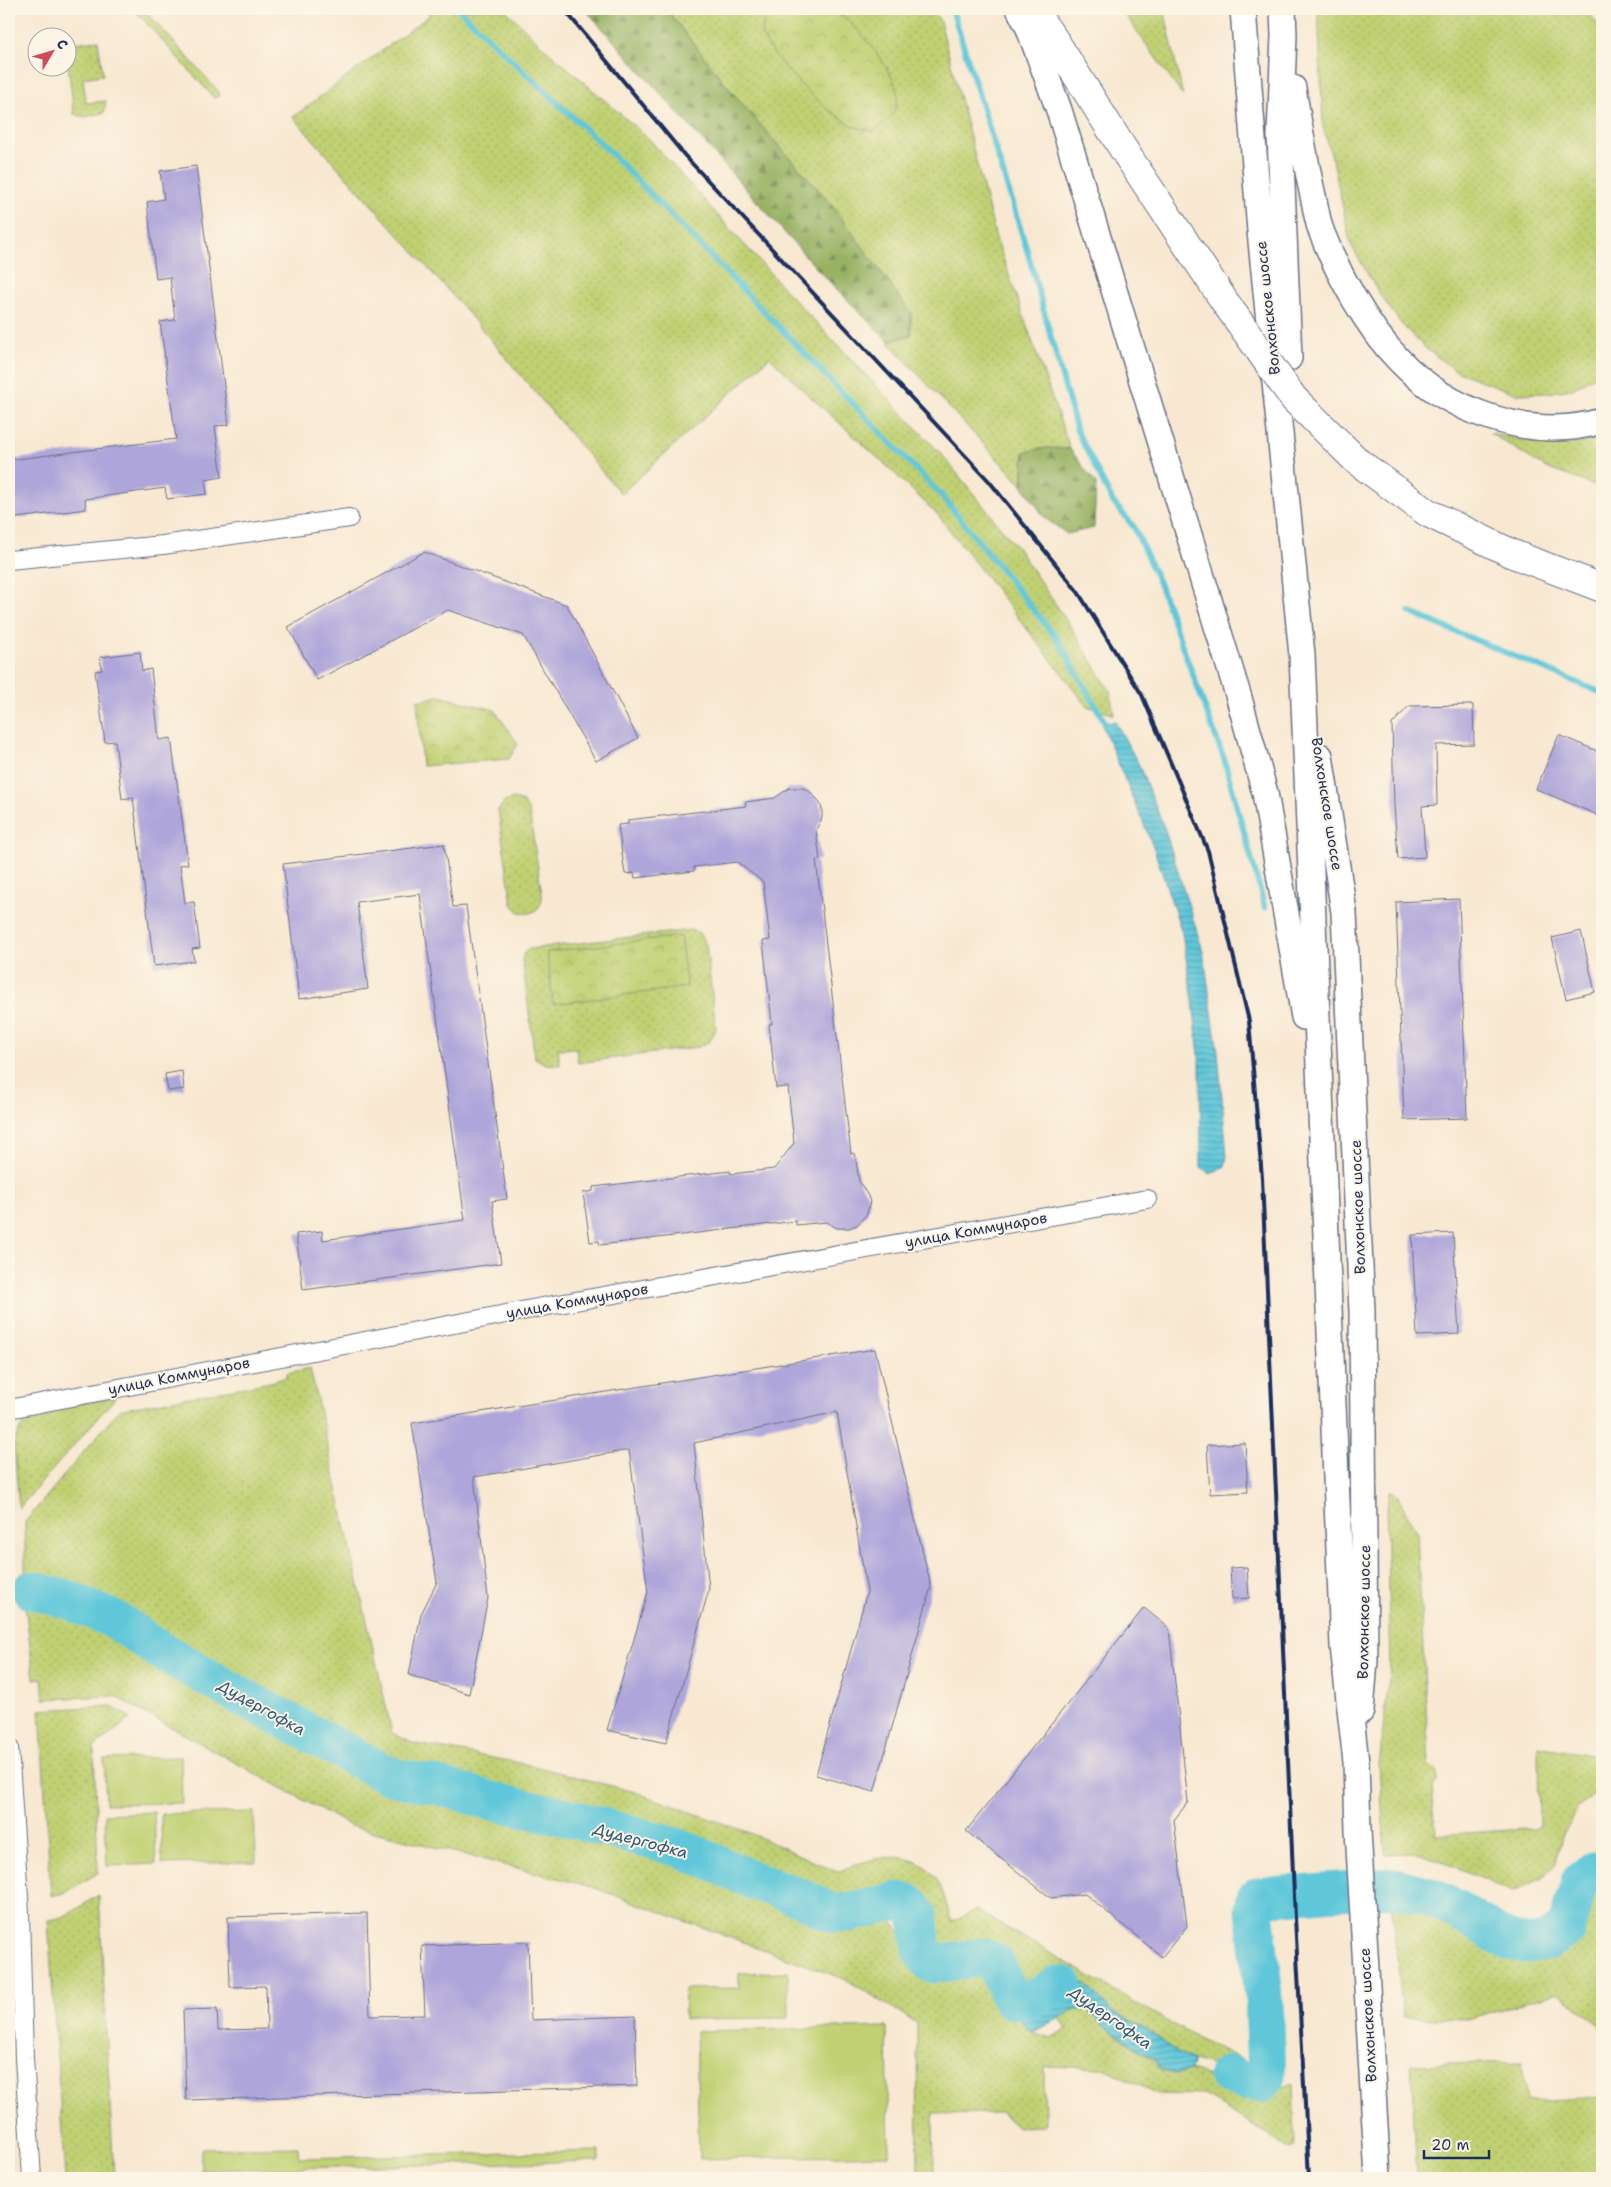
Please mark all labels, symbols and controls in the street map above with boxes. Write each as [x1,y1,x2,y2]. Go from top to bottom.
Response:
north arrow [28,28,78,78]
text: С [53,35,72,53]
street label: Волхонское шоссе [1251,240,1285,376]
street label: Волхонское шоссе [1307,736,1347,872]
street label: Волхонское шоссе [1346,1139,1370,1275]
street label: улица Коммунаров [903,1208,1049,1252]
street label: улица Коммунаров [504,1279,650,1323]
street label: улица Коммунаров [106,1352,252,1400]
street label: Волхонское шоссе [1353,1545,1375,1679]
water label: Дудергофка [213,1674,309,1740]
water label: Дудергофка [590,1818,690,1863]
street label: Волхонское шоссе [1354,1947,1382,2083]
water label: Дудергофка [1064,1980,1156,2054]
scale bar [1424,2127,1488,2159]
text: 20 m [1431,2135,1470,2155]

